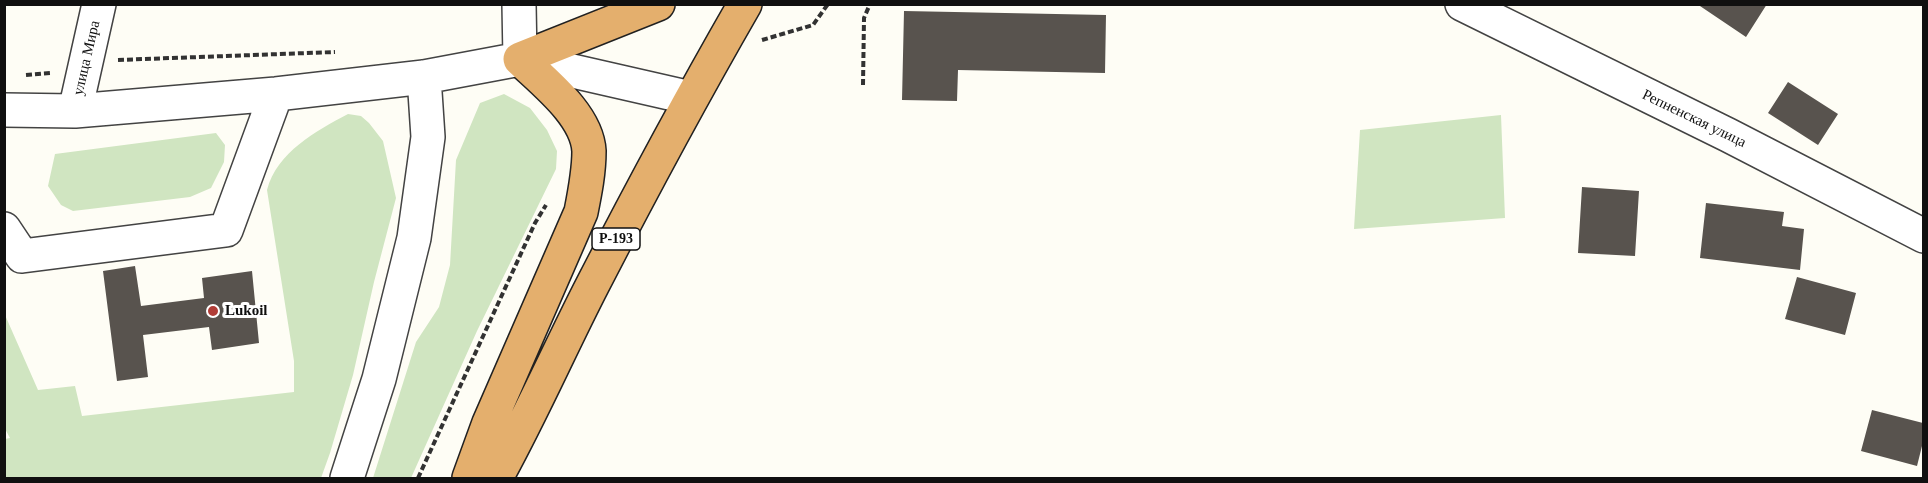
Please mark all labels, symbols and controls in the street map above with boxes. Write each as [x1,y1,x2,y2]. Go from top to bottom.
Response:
street label: улица Мира [70,19,104,97]
street label: Репненская улица [1639,86,1749,152]
road number: Р-193 [592,228,640,250]
place label: Lukoil [225,302,268,320]
marker: Lukoil [206,304,220,318]

